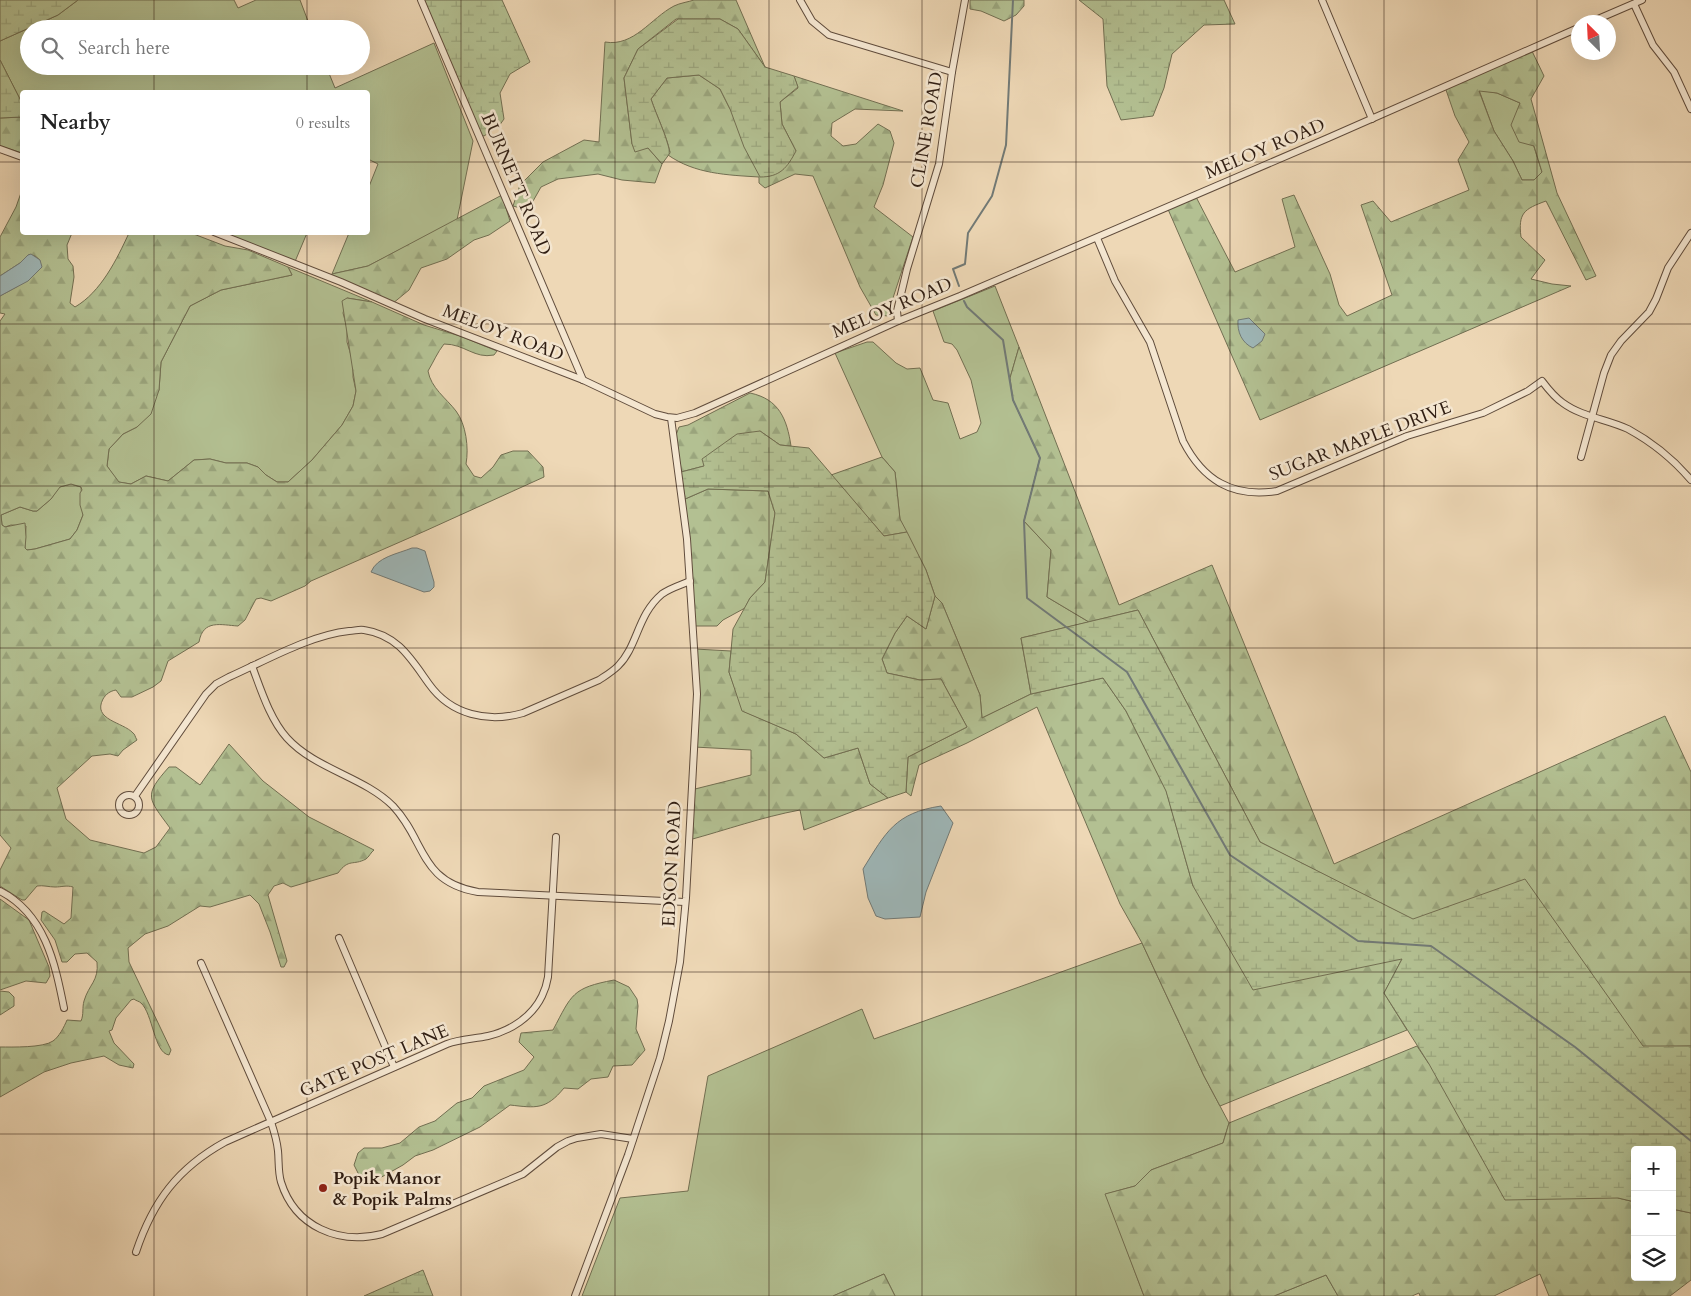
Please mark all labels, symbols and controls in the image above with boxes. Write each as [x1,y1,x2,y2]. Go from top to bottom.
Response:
north arrow [1571,15,1616,60]
search box [20,20,370,75]
icon: search [38,34,66,62]
text: Search here [78,35,170,61]
street label: CLINE ROAD [904,70,950,190]
text: Nearby [40,108,111,137]
street label: BURNETT ROAD [475,109,557,259]
text: 0 results [296,112,350,134]
street label: MELOY ROAD [1201,112,1329,186]
street label: MELOY ROAD [828,271,956,345]
street label: MELOY ROAD [439,298,567,368]
street label: SUGAR MAPLE DRIVE [1265,395,1455,487]
street label: EDSON ROAD [656,800,688,928]
street label: GATE POST LANE [296,1018,452,1104]
map controls [1631,1146,1676,1281]
button: + [1631,1146,1676,1191]
place label: Popik Manor & Popik Palms [333,1166,452,1212]
marker: Popik Manor & Popik Palms [317,1182,329,1194]
button: − [1631,1191,1676,1236]
button: layers [1631,1236,1676,1281]

